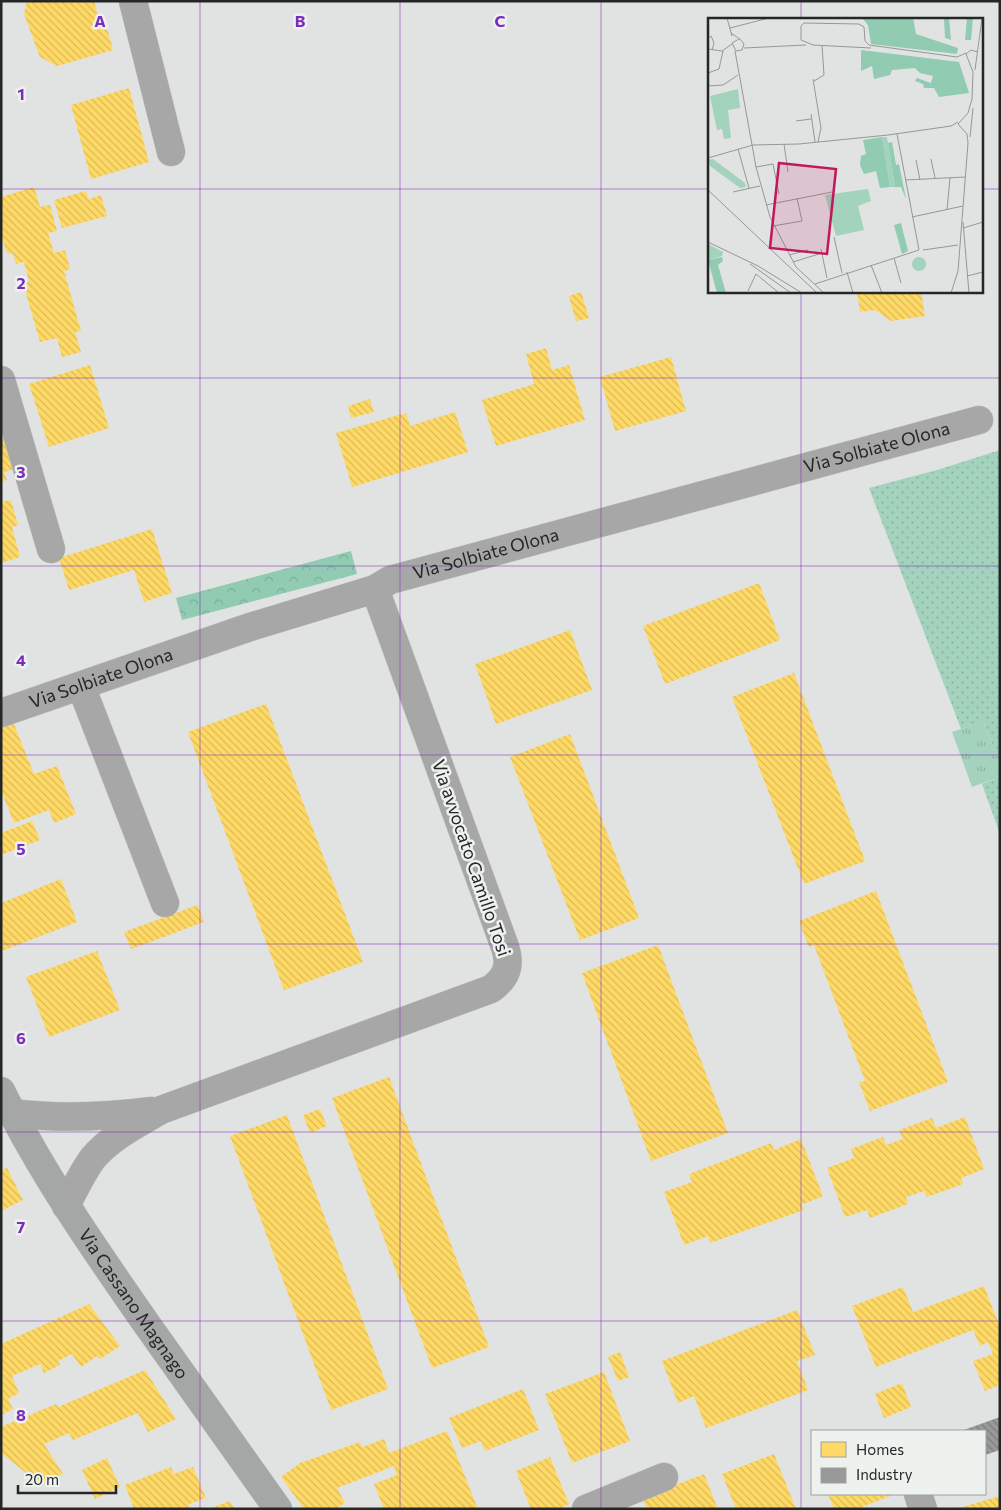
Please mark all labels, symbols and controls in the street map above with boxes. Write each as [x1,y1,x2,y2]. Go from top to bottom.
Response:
text: A [94,11,106,30]
text: B [295,11,306,30]
text: C [495,11,506,30]
inset map [708,18,984,292]
text: 1 [17,84,25,103]
text: 2 [16,273,26,292]
street label: Via Solbiate Olona [801,416,952,477]
text: 3 [16,462,26,481]
street label: Via Solbiate Olona [410,523,561,583]
street label: Via Solbiate Olona [26,642,176,712]
text: 4 [16,650,26,669]
street label: Via avvocato Camillo Tosi [428,756,516,959]
text: 5 [16,839,26,858]
text: 6 [16,1028,26,1047]
text: 7 [17,1217,26,1236]
street label: Via Cassano Magnago [74,1224,194,1383]
text: 8 [16,1405,26,1424]
legend [811,1430,986,1495]
text: Homes [856,1440,904,1458]
scale bar [18,1462,115,1494]
text: Industry [856,1465,913,1483]
text: 20 m [25,1470,59,1488]

